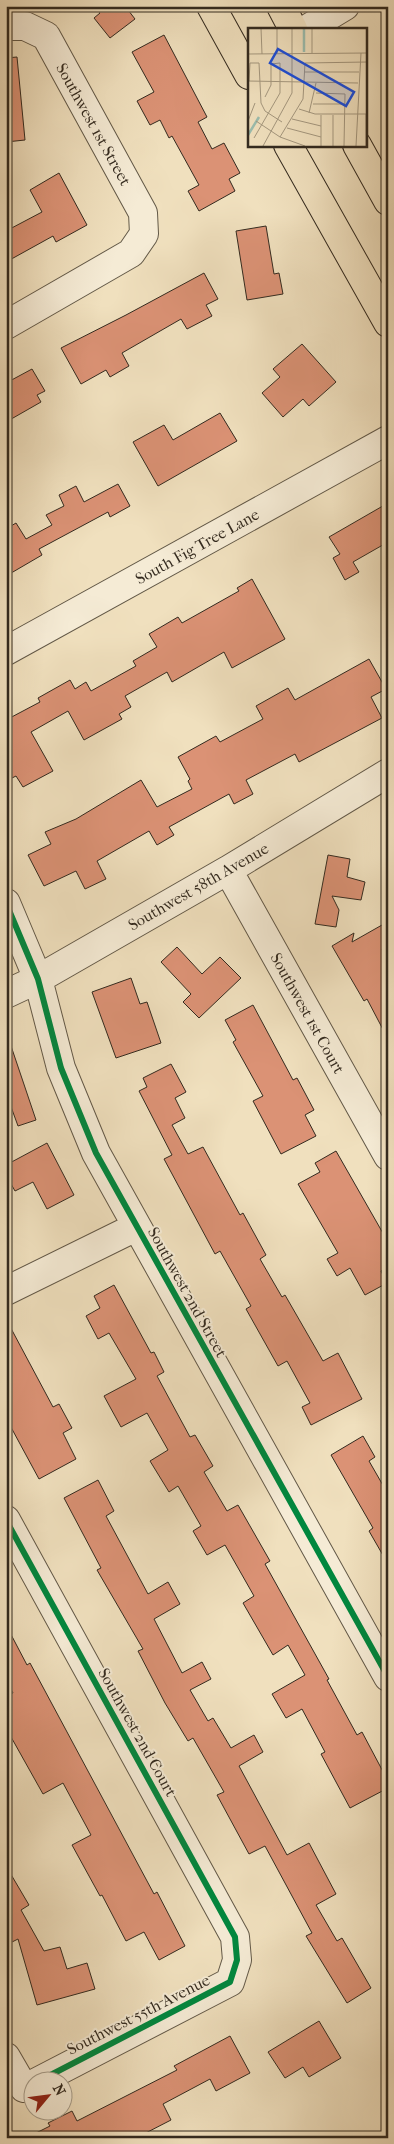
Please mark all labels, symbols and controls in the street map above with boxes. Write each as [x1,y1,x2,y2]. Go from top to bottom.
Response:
inset map [248,28,366,146]
street label: Southwest 1st Street [52,60,135,189]
street label: South Fig Tree Lane [132,505,262,588]
street label: Southwest 58th Avenue [125,838,272,934]
street label: Southwest 1st Court [266,949,349,1077]
street label: Southwest 2nd Street [144,1224,231,1361]
street label: Southwest 2nd Court [94,1665,181,1800]
street label: Southwest 55th Avenue [64,1970,213,2059]
north arrow [22,2072,72,2122]
text: N [49,2081,69,2099]

